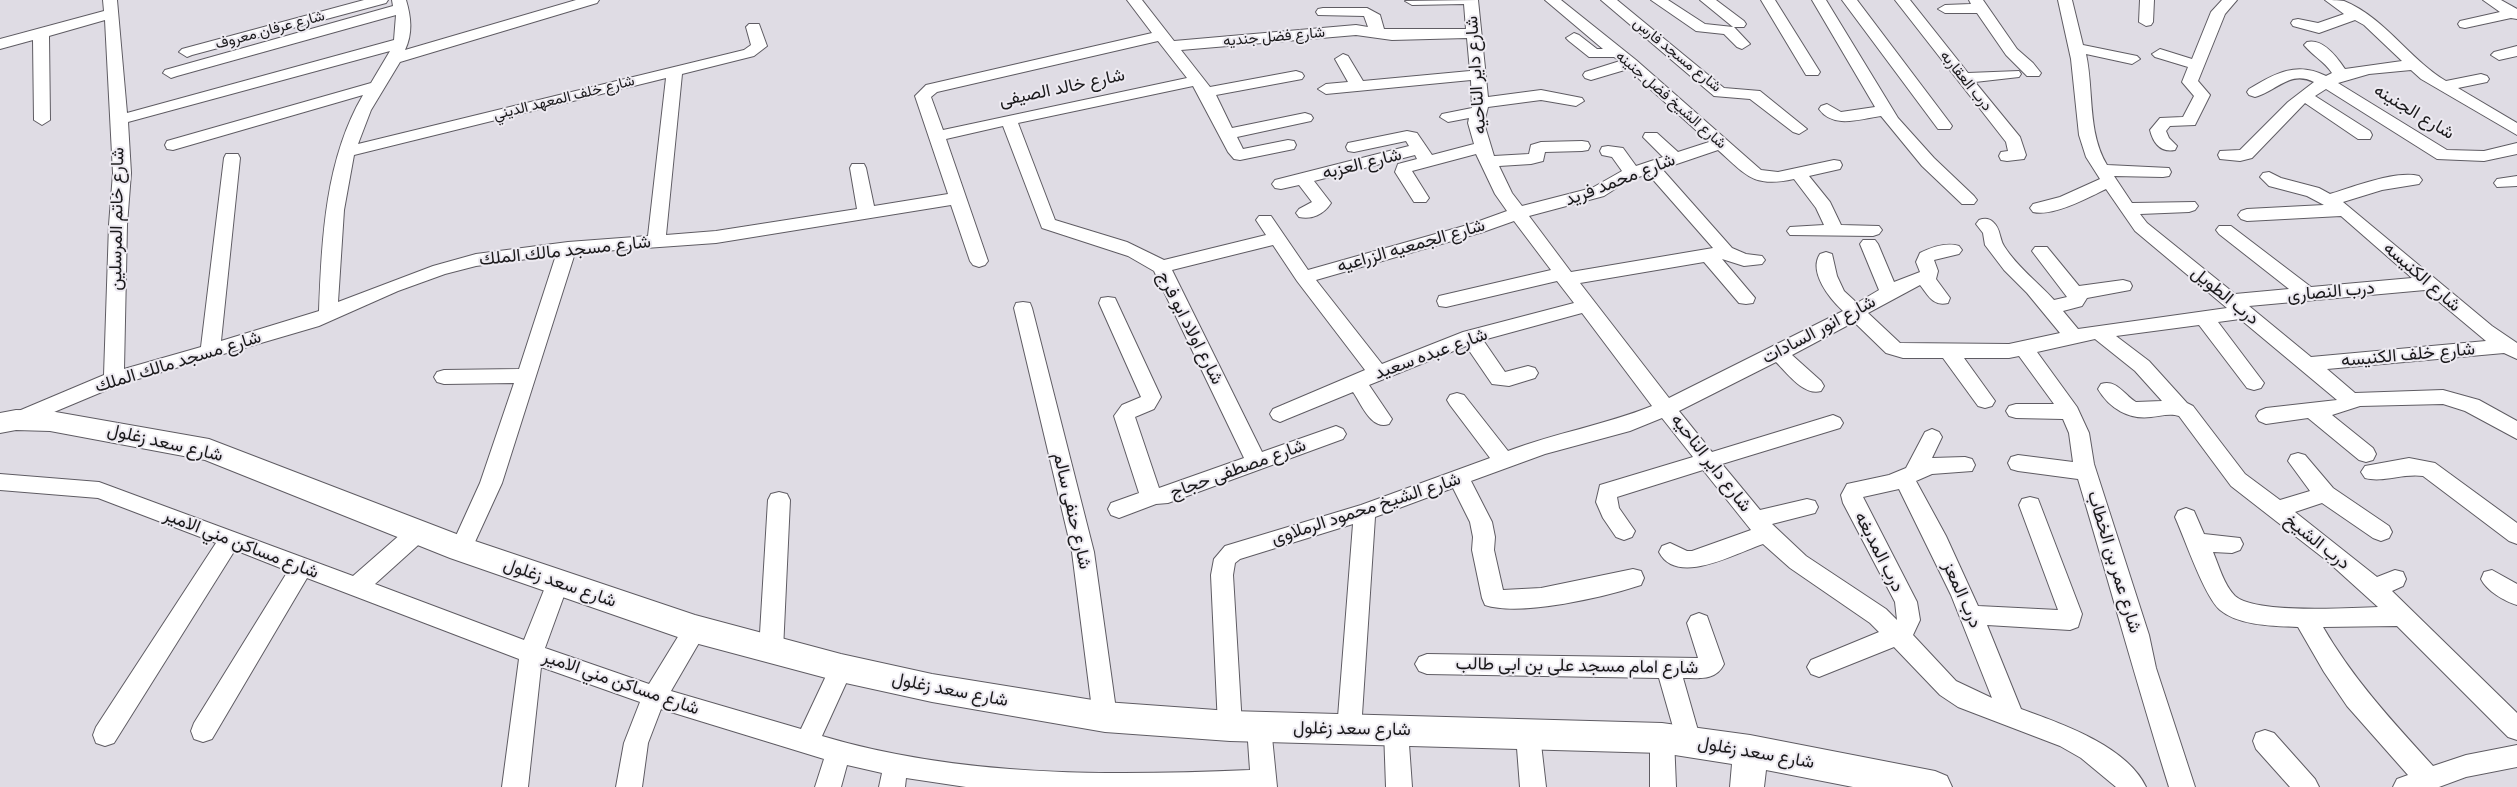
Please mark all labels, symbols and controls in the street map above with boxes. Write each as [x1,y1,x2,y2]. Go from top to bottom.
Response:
street label: شارع عرفان معروف [213,7,327,53]
street label: شارع مسجد فارس [1629,14,1725,96]
street label: شارع داير الناحيه [1461,15,1491,135]
street label: شارع فضل جنديه [1222,24,1326,50]
street label: شارع الشيخ فضل جنينه [1612,47,1730,153]
street label: درب العقاربه [1936,47,1996,115]
street label: شارع خالد الصيفى [997,64,1127,112]
street label: شارع خلف المعهد الديني [492,72,636,124]
street label: شارع الجنينه [2370,80,2458,144]
street label: شارع العزبه [1320,144,1404,184]
street label: شارع خاتم المرسلين [105,147,129,291]
street label: شارع محمد فريد [1562,149,1678,211]
street label: شارع الجمعيه الزراعيه [1335,215,1487,277]
street label: شارع مسجد مالك الملك [478,231,652,271]
street label: شارع الكنيسه [2379,237,2465,317]
street label: درب الطويل [2187,262,2263,330]
street label: شارع اولاد ابو فرج [1152,268,1228,388]
street label: درب النصارى [2286,277,2376,307]
street label: شارع انور السادات [1758,291,1880,369]
street label: شارع عبده سعيد [1372,324,1490,384]
street label: شارع مسجد مالك الملك [92,326,264,398]
street label: شارع خلف الكنيسه [2340,338,2476,372]
street label: شارع داير الناحيه [1666,410,1756,516]
street label: شارع سعد زغلول [105,419,225,467]
street label: شارع مصطفى حجاج [1167,434,1309,504]
street label: شارع حنفى سالم [1048,451,1096,571]
street label: شارع الشيخ محمود الرملاوى [1269,468,1463,550]
street label: شارع عمر بن الخطاب [2082,488,2146,636]
street label: شارع مساكن مني الامير [160,504,322,584]
street label: درب المدبغه [1850,508,1908,596]
street label: درب الشيخ [2280,510,2354,574]
street label: شارع سعد زغلول [501,554,619,612]
street label: درب المعز [1938,559,1986,631]
street label: شارع مساكن مني الامير [540,646,702,720]
street label: شارع امام مسجد على بن ابى طالب [1455,653,1699,679]
street label: شارع سعد زغلول [890,668,1010,712]
street label: شارع سعد زغلول [1293,717,1411,741]
street label: شارع سعد زغلول [1696,732,1816,774]

